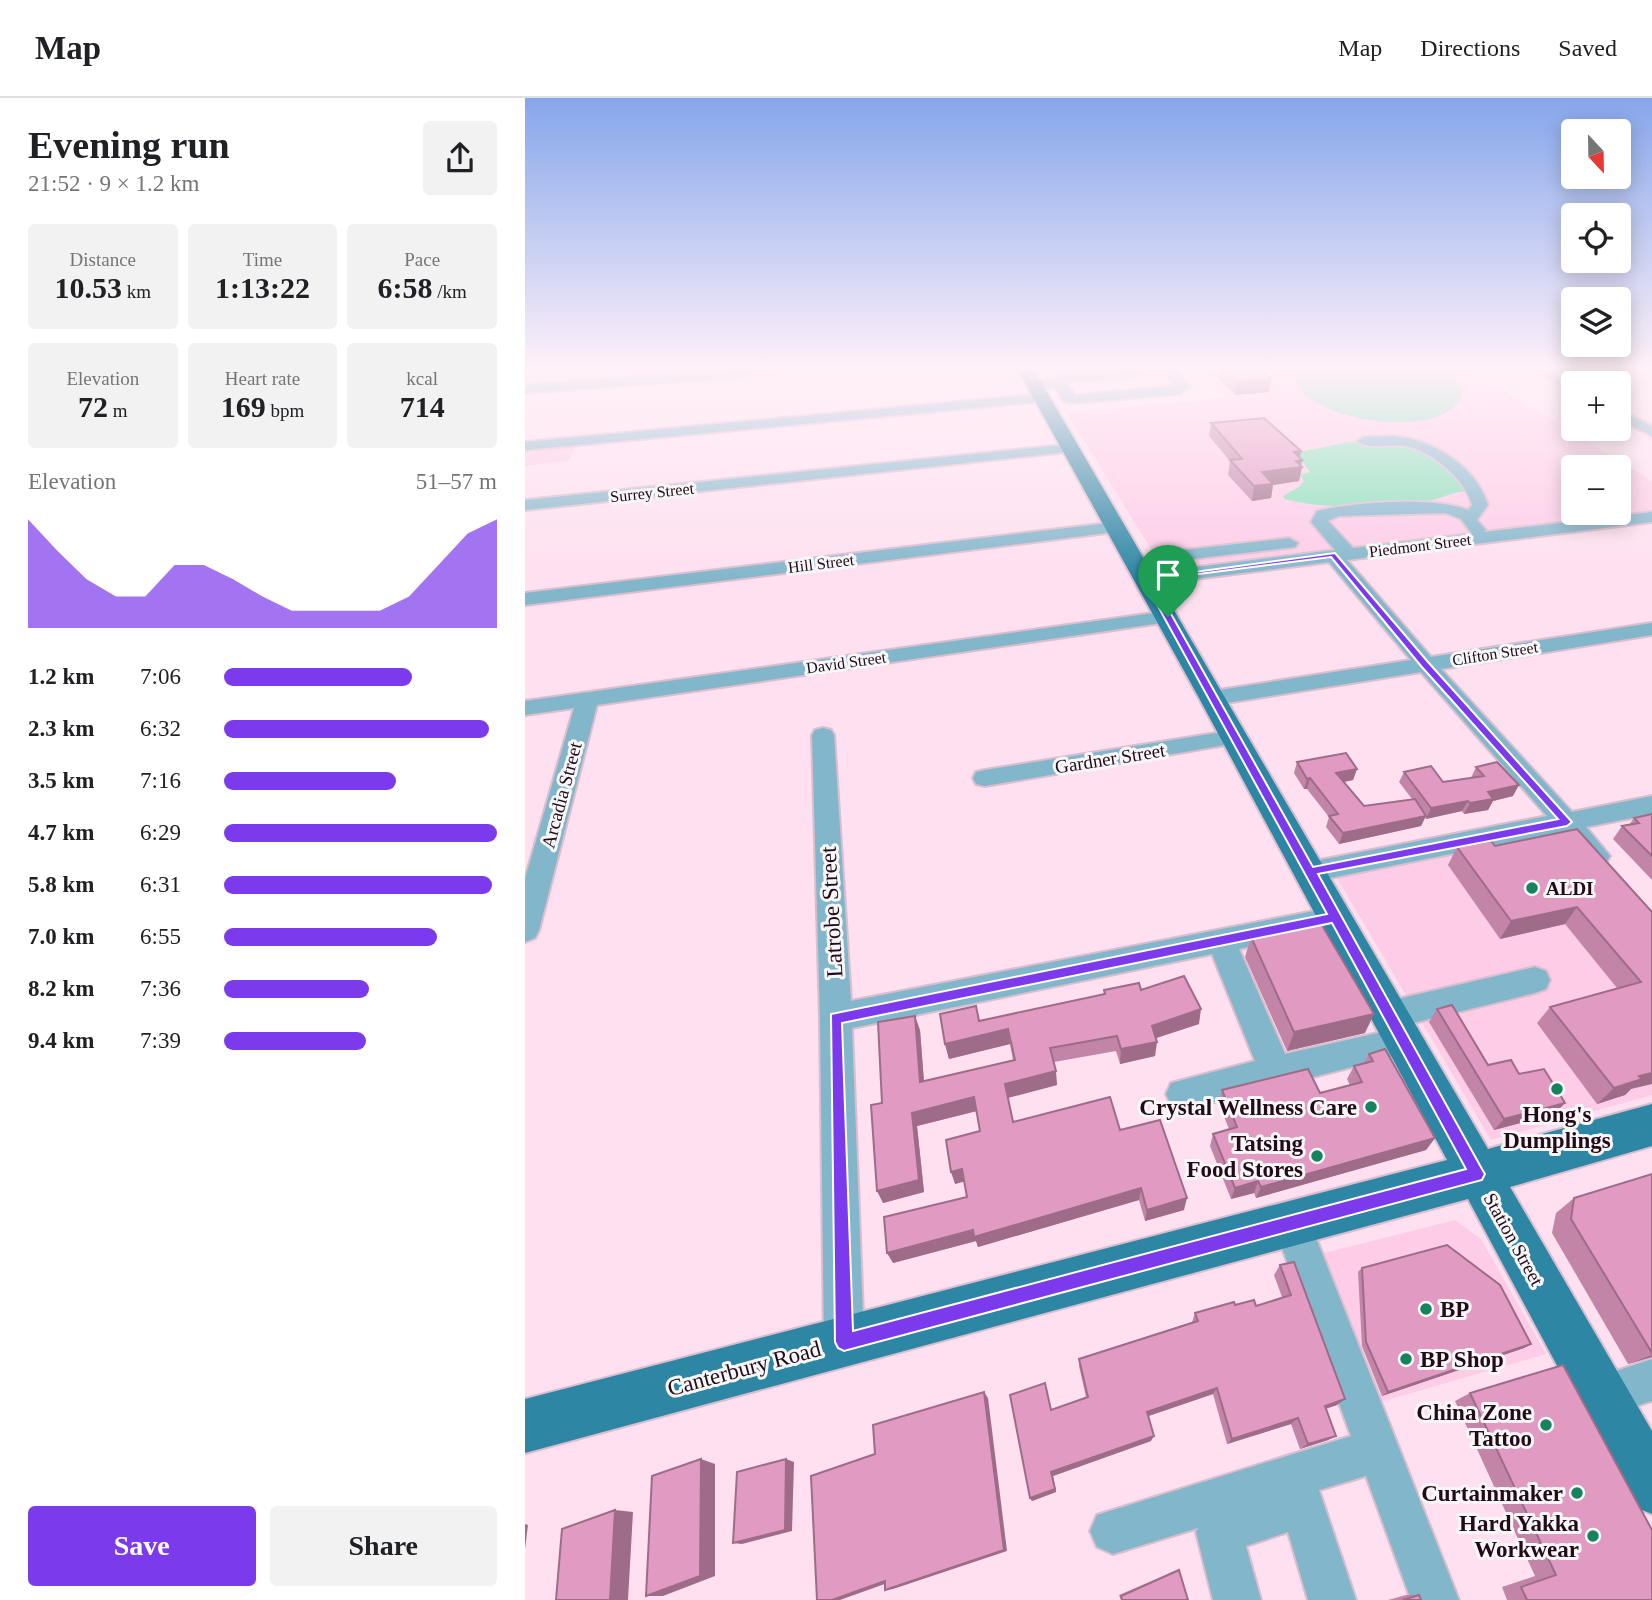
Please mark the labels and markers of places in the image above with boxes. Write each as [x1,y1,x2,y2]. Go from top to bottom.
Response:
pin [1138,545,1198,617]
place label: ALDI [1546,878,1594,899]
marker: ALDI [1524,880,1540,896]
marker: Hong's Dumplings [1549,1081,1565,1097]
place label: Crystal Wellness Care [1139,1095,1357,1120]
marker: Crystal Wellness Care [1363,1099,1379,1115]
place label: Hong's Dumplings [1503,1102,1611,1153]
place label: Tatsing Food Stores [1187,1131,1303,1182]
marker: Tatsing Food Stores [1309,1148,1325,1164]
place label: BP [1440,1297,1469,1322]
marker: BP [1418,1301,1434,1317]
place label: BP Shop [1420,1347,1504,1372]
marker: BP Shop [1398,1351,1414,1367]
place label: China Zone Tattoo [1416,1400,1532,1451]
marker: China Zone Tattoo [1538,1417,1554,1433]
place label: Curtainmaker [1421,1481,1563,1506]
marker: Curtainmaker [1569,1485,1585,1501]
place label: Hard Yakka Workwear [1459,1511,1579,1562]
marker: Hard Yakka Workwear [1585,1528,1601,1544]

